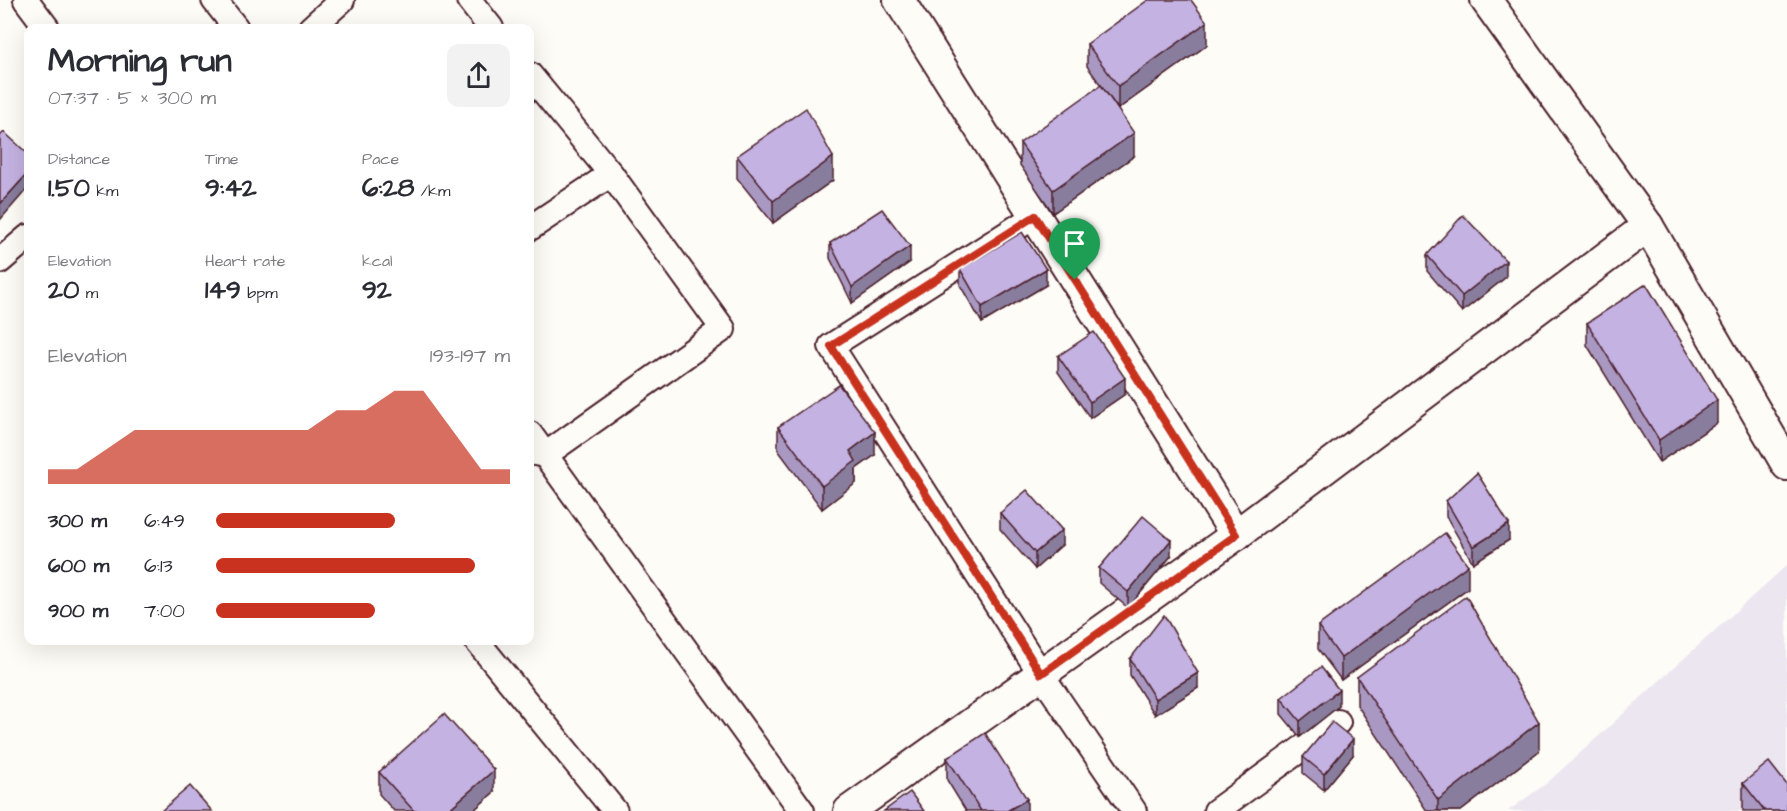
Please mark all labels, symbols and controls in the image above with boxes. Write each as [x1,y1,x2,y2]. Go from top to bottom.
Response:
text: Morning run [48,38,232,84]
button: share [447,44,510,107]
text: 07:37 · 5 × 300 m [48,84,216,112]
text: Distance [48,148,110,170]
text: Time [205,148,239,170]
text: Pace [362,148,399,170]
text: 1.50 [48,170,90,206]
text: 9:42 [205,170,257,206]
text: 6:28 [362,170,414,206]
text: km [90,180,118,202]
text: /km [414,180,450,202]
pin [1049,218,1100,280]
icon: arrive [1058,227,1091,260]
text: Elevation [48,250,111,272]
text: Heart rate [205,250,285,272]
text: kcal [362,250,393,272]
text: 20 [48,272,79,308]
text: 149 [205,272,241,308]
text: 92 [362,272,392,308]
text: m [79,282,98,304]
text: bpm [241,282,278,304]
text: Elevation [48,342,127,370]
text: 193–197 m [430,342,510,370]
text: 300 m [48,507,107,535]
text: 6:49 [144,507,185,535]
text: 600 m [48,552,109,580]
text: 6:13 [144,552,173,580]
text: 900 m [48,597,108,625]
text: 7:00 [144,597,185,625]

